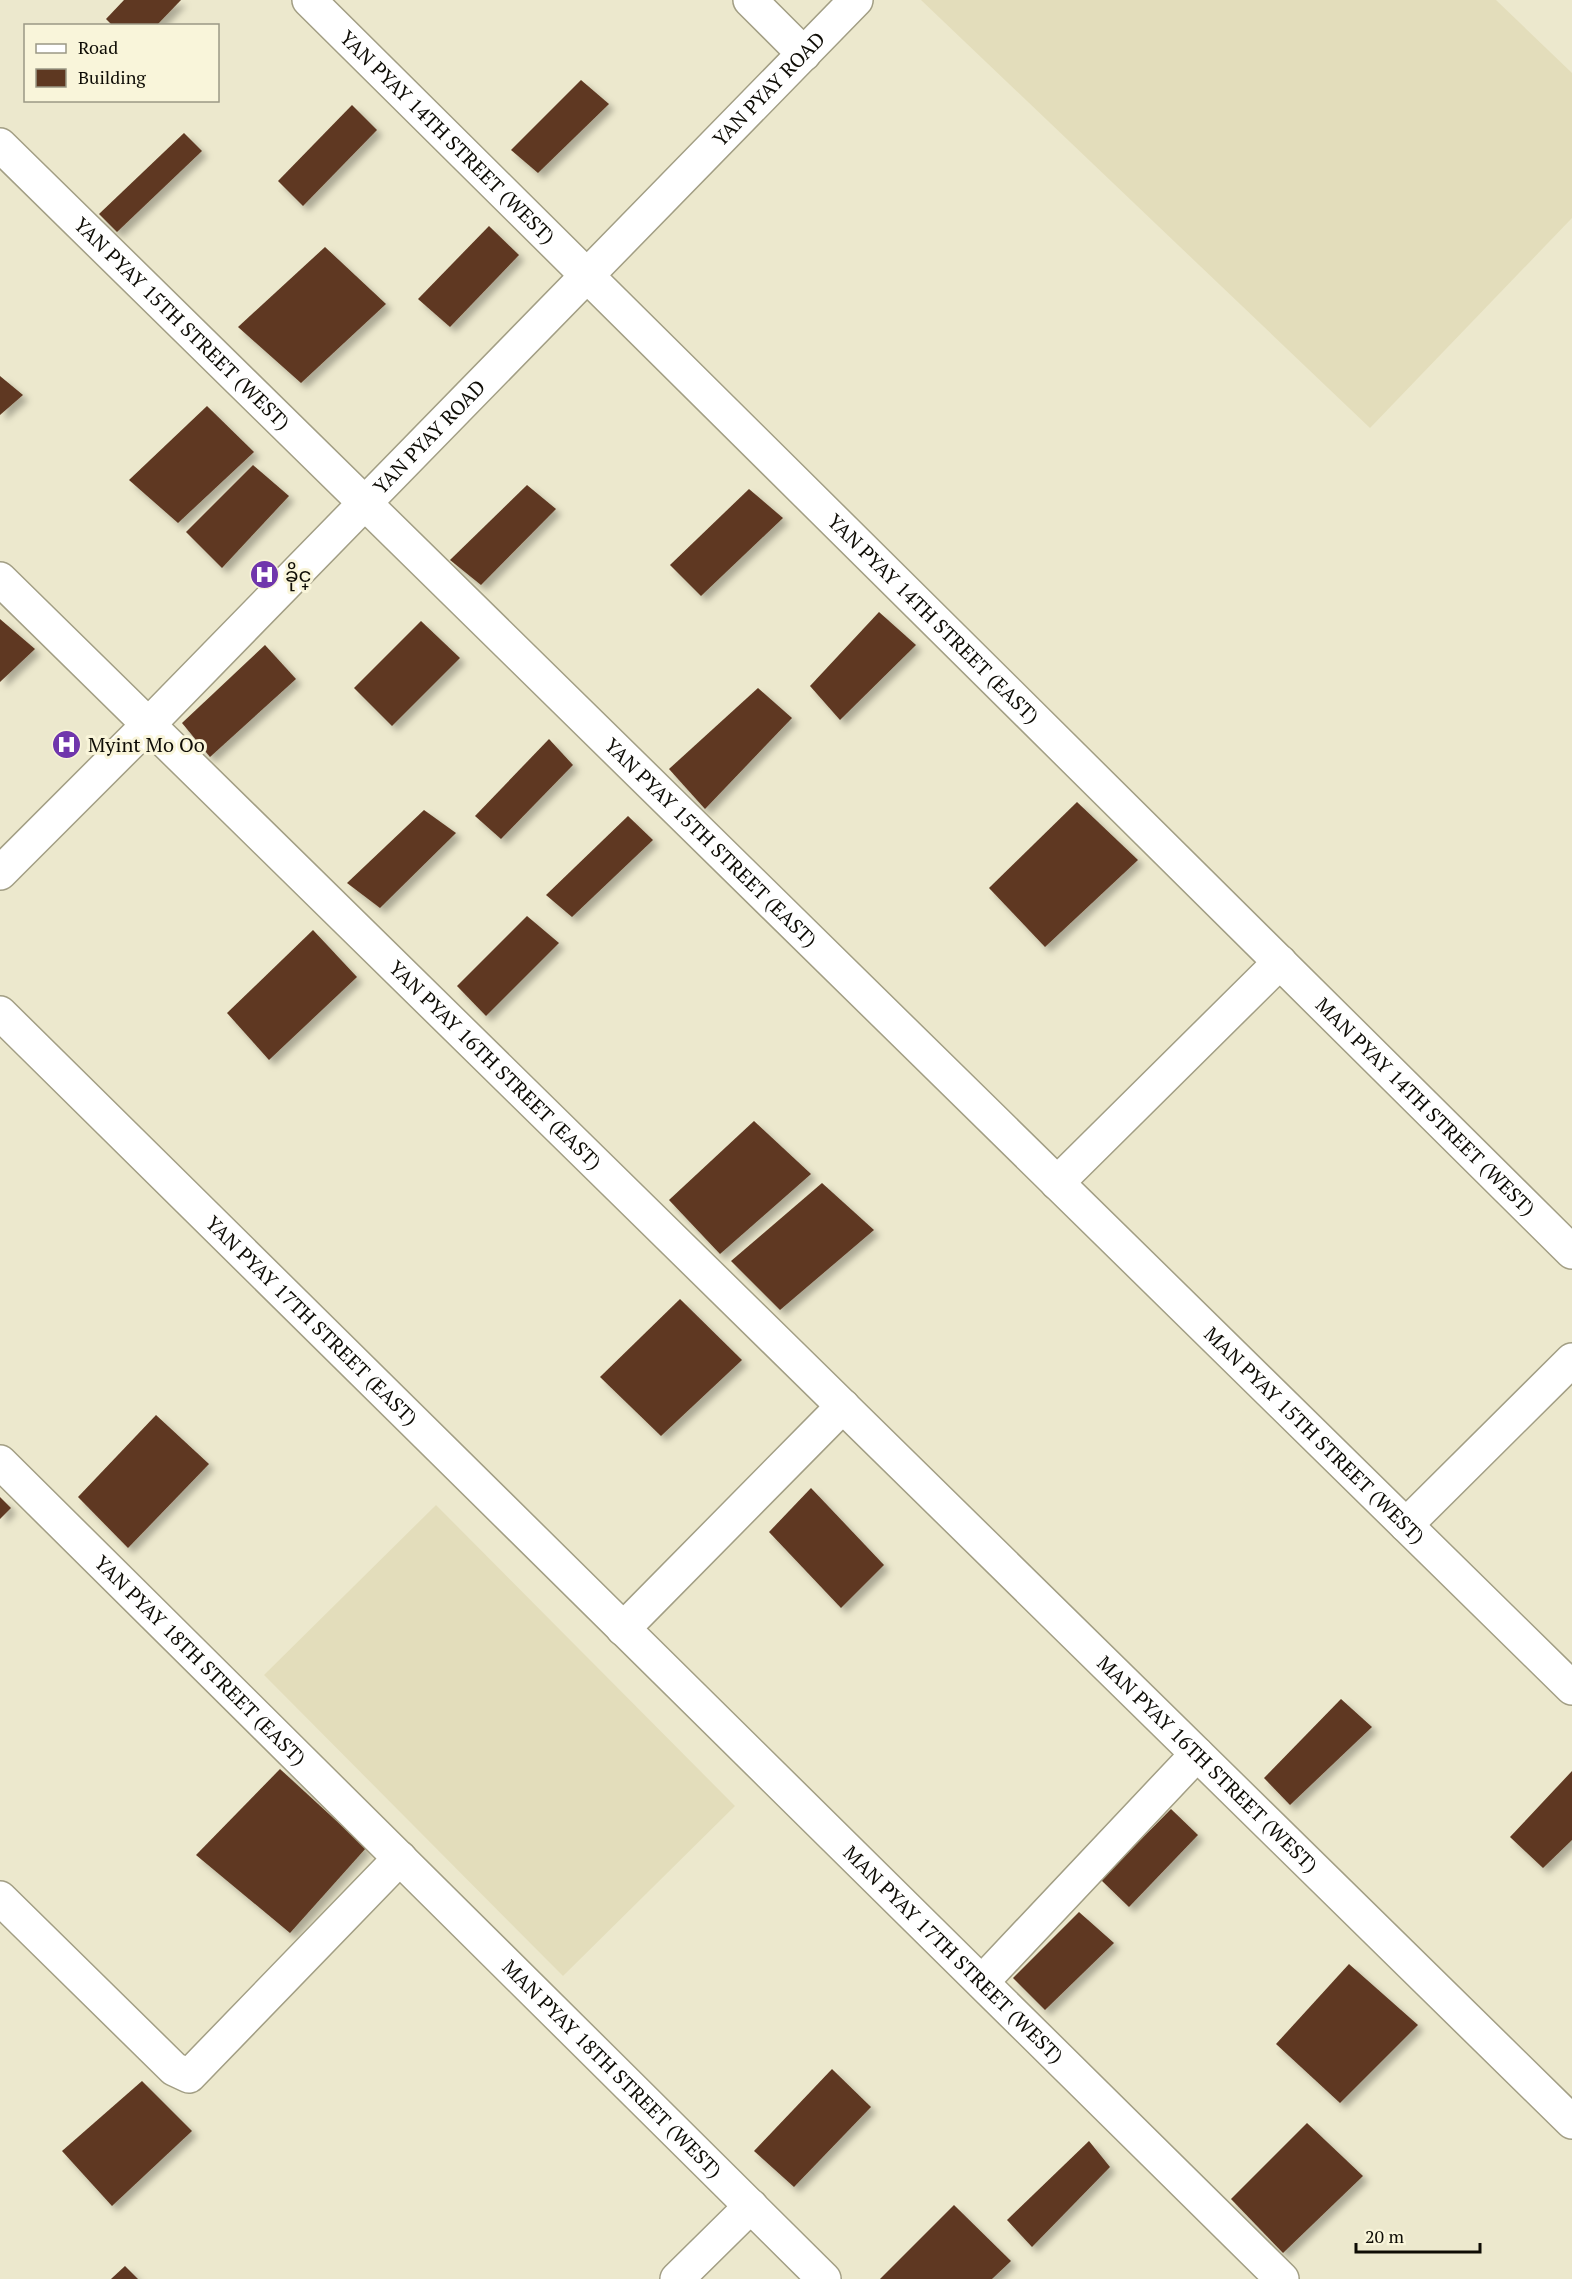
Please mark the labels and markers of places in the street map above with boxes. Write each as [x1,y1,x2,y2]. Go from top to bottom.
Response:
hospital icon: ခိုင္ [248,559,280,591]
place label: ခိုင္ [285,561,312,592]
hospital icon: Myint Mo Oo [51,729,83,761]
place label: Myint Mo Oo [88,731,205,758]

